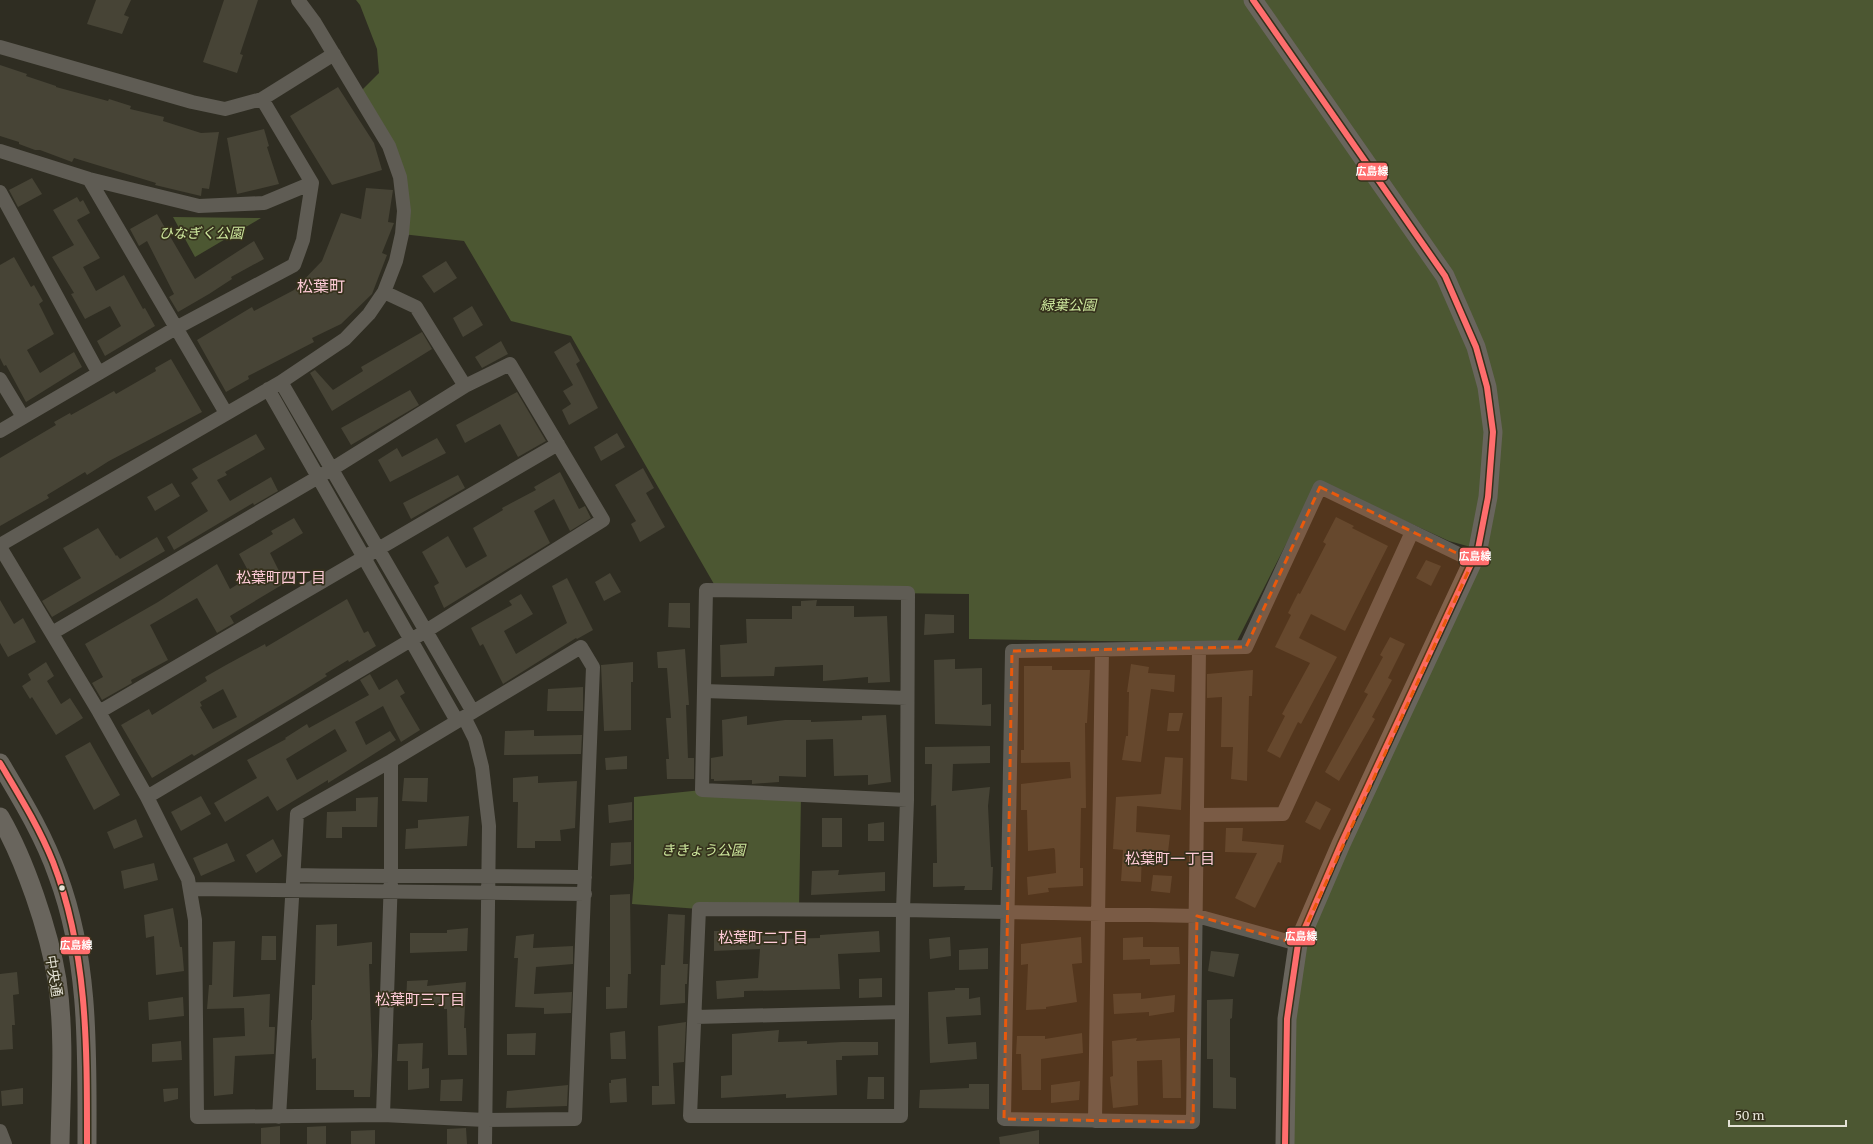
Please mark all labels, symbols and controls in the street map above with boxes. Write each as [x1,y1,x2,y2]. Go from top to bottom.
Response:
line badge: 広島線 [1357,162,1388,181]
text: 広島線 [1356,164,1389,178]
park label: ひなぎく公園 [159,224,245,242]
district label: 松葉町 [297,276,345,296]
park label: 緑葉公園 [1040,296,1098,314]
line badge: 広島線 [1459,547,1490,566]
text: 広島線 [1459,549,1492,563]
district label: 松葉町四丁目 [236,568,326,587]
park label: ききょう公園 [661,841,747,859]
district label: 松葉町一丁目 [1125,849,1215,868]
unlabelled marker [57,883,67,893]
line badge: 広島線 [1286,927,1316,946]
district label: 松葉町二丁目 [718,928,808,947]
text: 広島線 [1285,929,1318,943]
line badge: 広島線 [60,936,91,955]
text: 広島線 [60,938,93,952]
street label: 中央通 [42,954,66,998]
district label: 松葉町三丁目 [375,990,465,1009]
scale bar [1729,1102,1846,1128]
text: 50 m [1735,1108,1764,1123]

